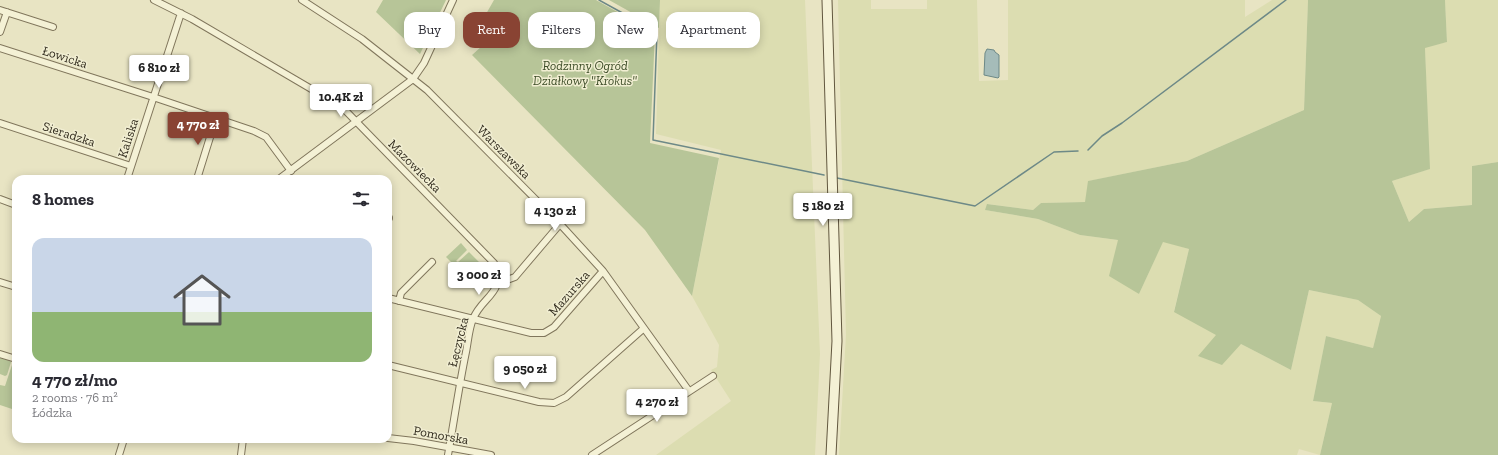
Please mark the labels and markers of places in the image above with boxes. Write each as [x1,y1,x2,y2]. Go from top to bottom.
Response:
pin: 6 810 zł [118,55,200,89]
pin: 10.4K zł [300,84,382,118]
pin: 4 770 zł [157,112,239,146]
pin: 5 180 zł [782,193,864,227]
pin: 4 130 zł [514,198,596,232]
pin: 3 000 zł [438,262,520,296]
pin: 9 050 zł [484,356,566,390]
pin: 4 270 zł [616,389,698,423]

